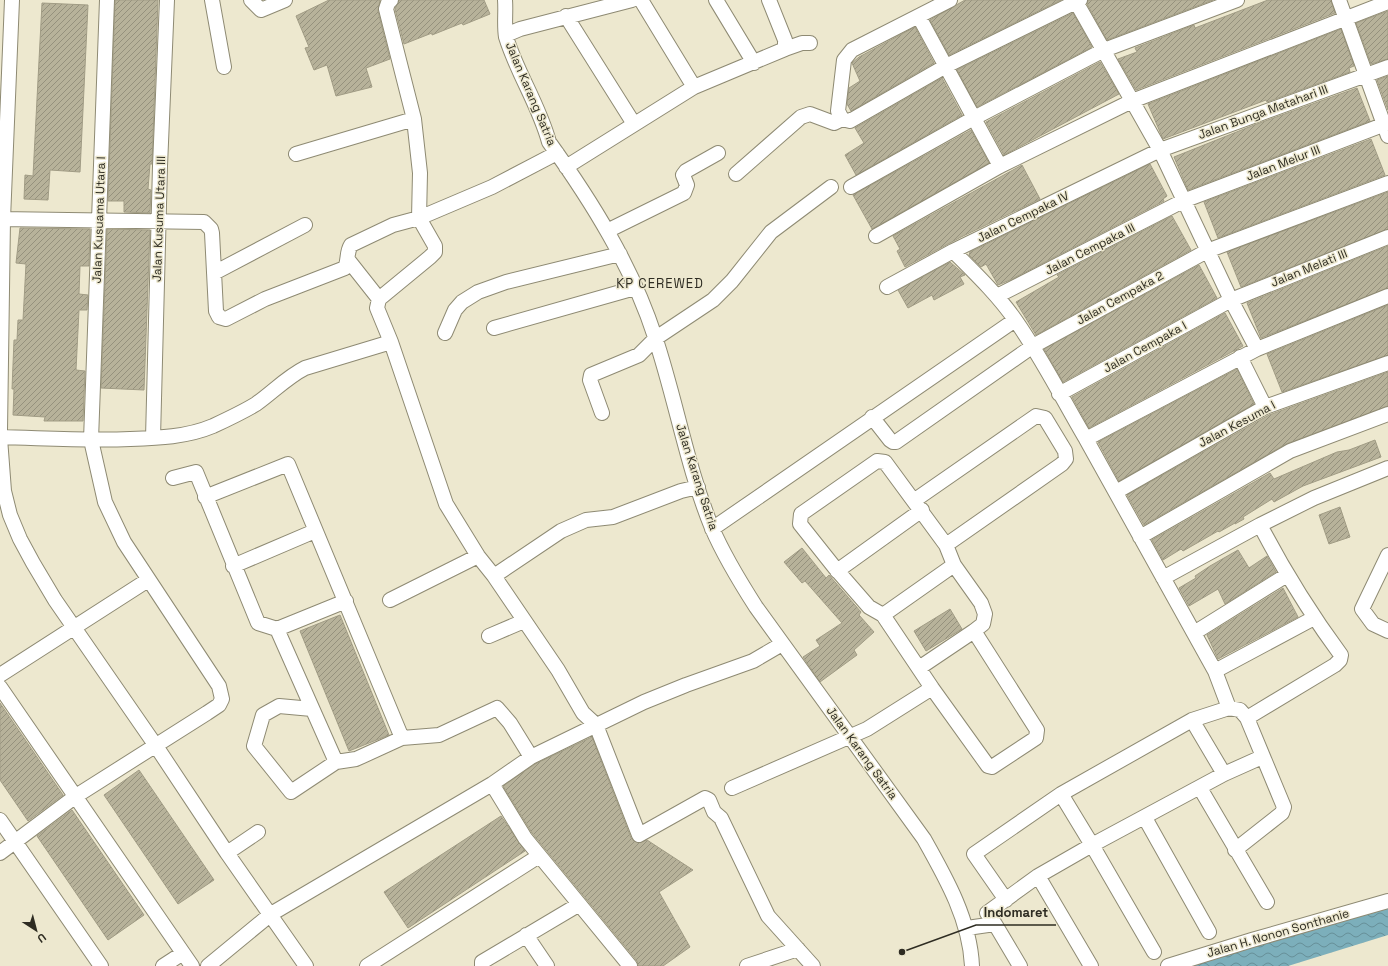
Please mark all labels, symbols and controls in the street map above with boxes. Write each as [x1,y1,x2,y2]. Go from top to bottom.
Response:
street label: Jalan Karang Satria [502,40,560,148]
street label: Jalan Bunga Matahari III [1196,81,1330,143]
street label: Jalan Melur III [1244,142,1322,184]
street label: Jalan Kusuama Utara I [89,156,109,284]
street label: Jalan Kusuma Utara III [149,156,169,282]
street label: Jalan Cempaka IV [974,188,1072,246]
street label: Jalan Cempaka III [1042,219,1138,279]
street label: Jalan Melati III [1268,245,1350,291]
street label: Jalan Cempaka 2 [1074,267,1166,329]
district label: KP CEREWED [616,275,704,292]
street label: Jalan Cempaka I [1100,317,1190,377]
street label: Jalan Kesuma I [1196,397,1278,451]
street label: Jalan Karang Satria [672,422,722,533]
street label: Jalan Karang Satria [823,703,901,803]
callout: Indomaret [976,900,1056,925]
text: Indomaret [984,904,1048,921]
street label: Jalan H. Nonon Sonthanie [1205,905,1351,961]
north arrow [16,910,56,950]
text: U [35,930,49,946]

